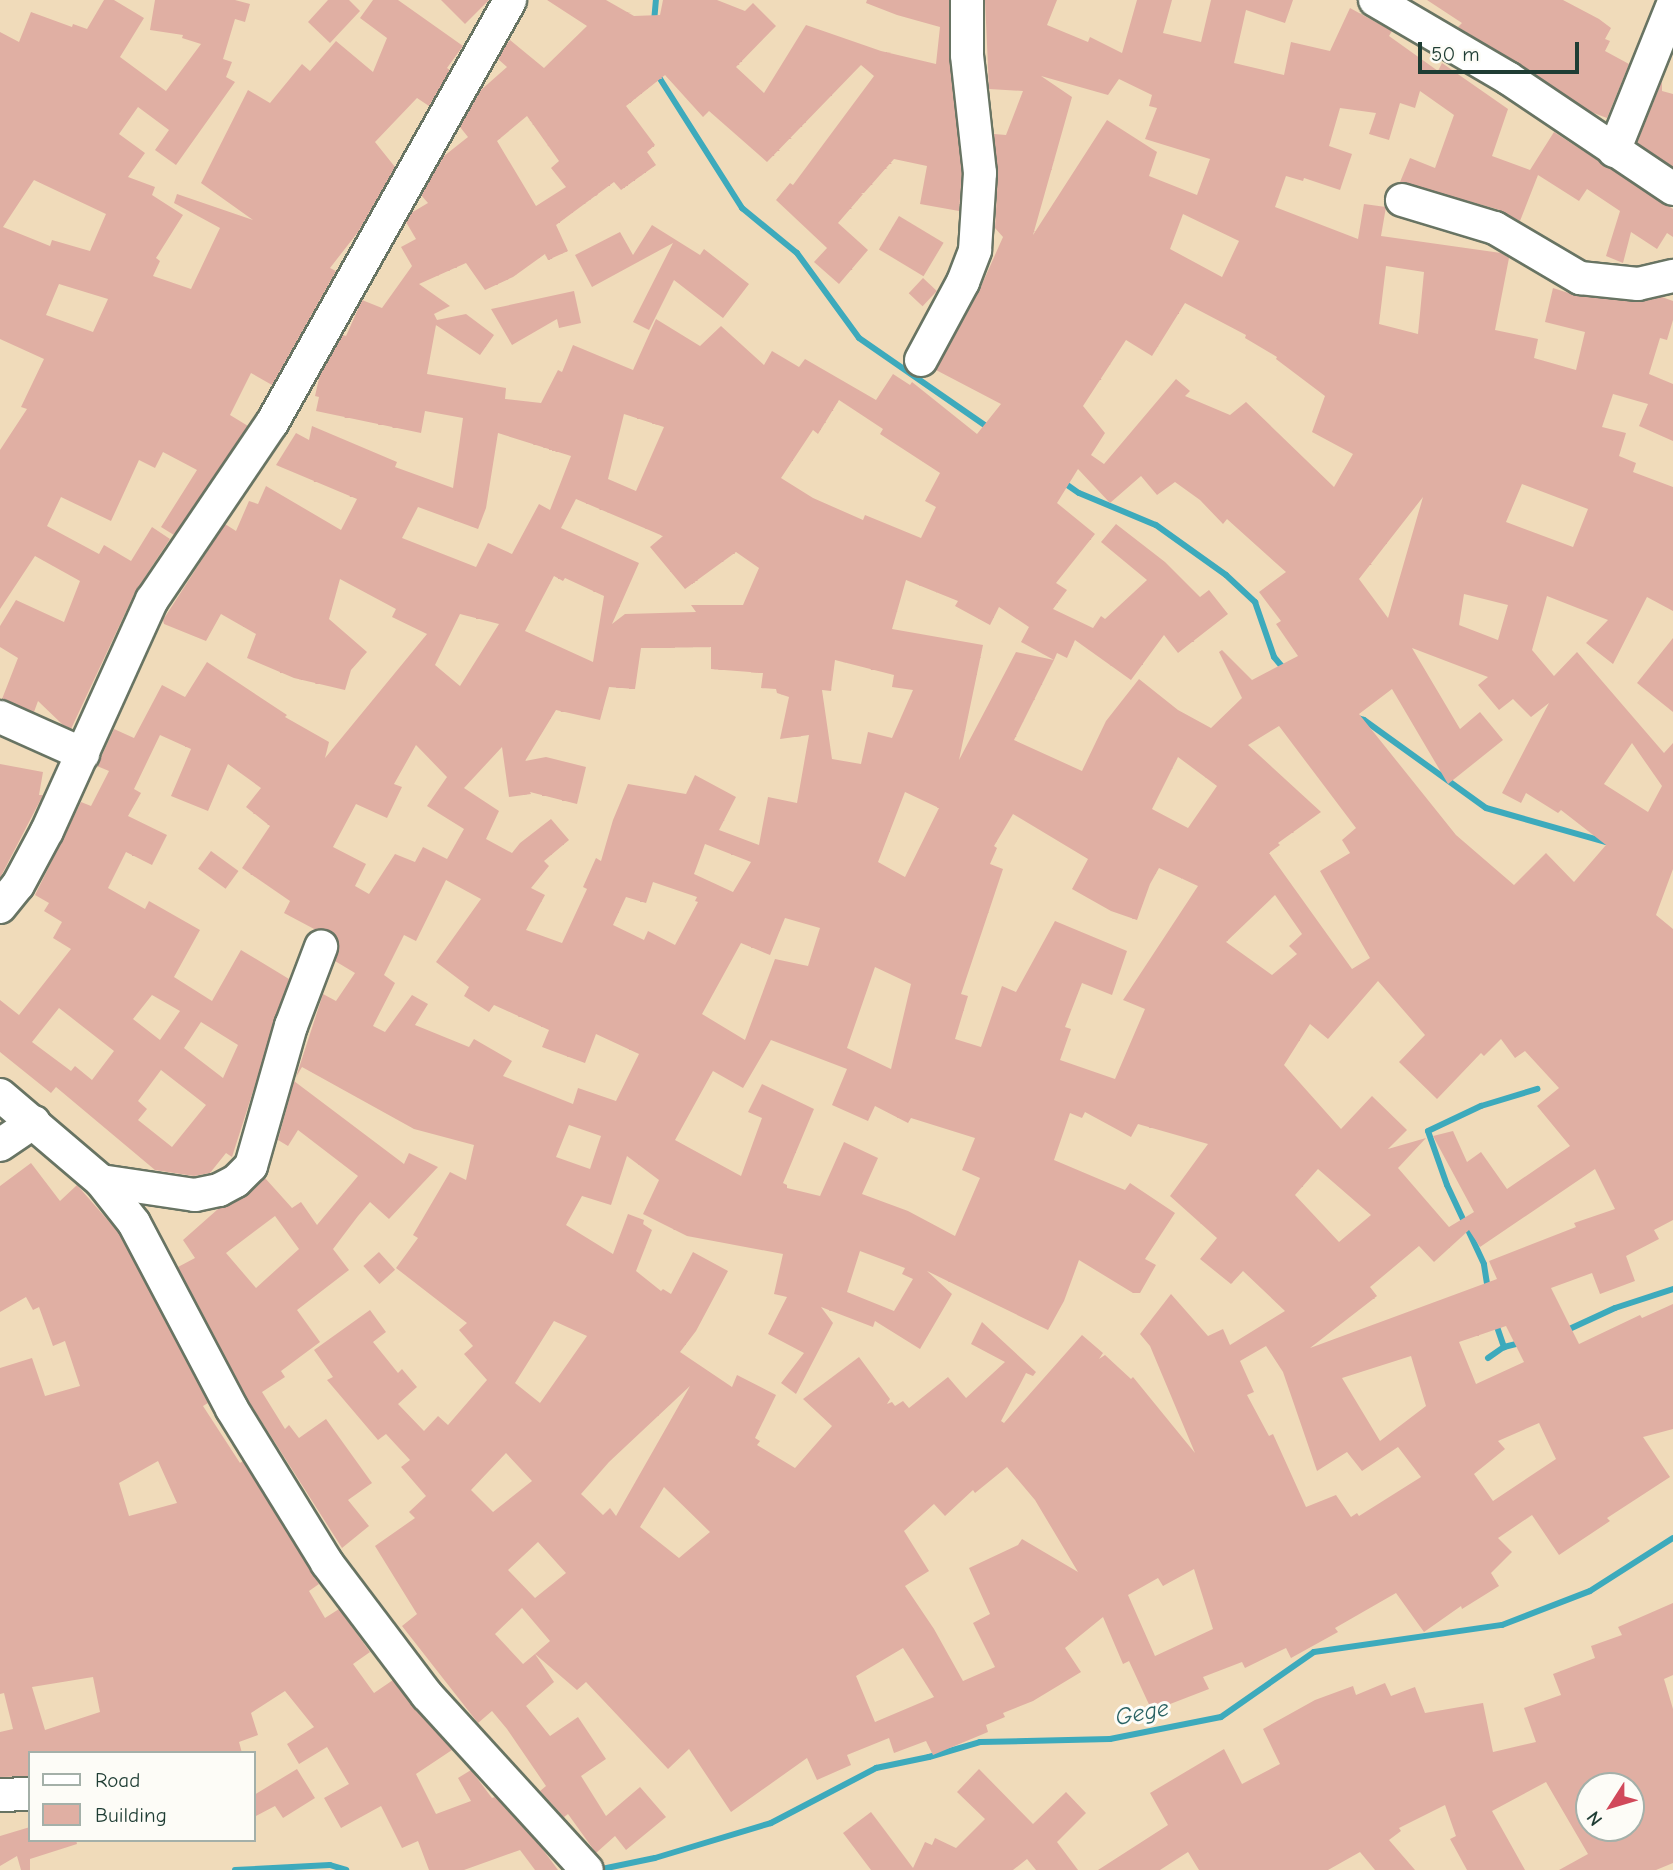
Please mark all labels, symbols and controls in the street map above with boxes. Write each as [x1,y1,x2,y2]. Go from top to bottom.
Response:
scale bar [1421,28,1582,72]
text: 50 m [1431,42,1480,66]
water label: Gege [1113,1694,1171,1732]
legend [28,1751,256,1842]
text: Road [95,1768,140,1792]
north arrow [1575,1772,1645,1842]
text: Building [95,1803,167,1827]
text: N [1582,1807,1607,1830]

